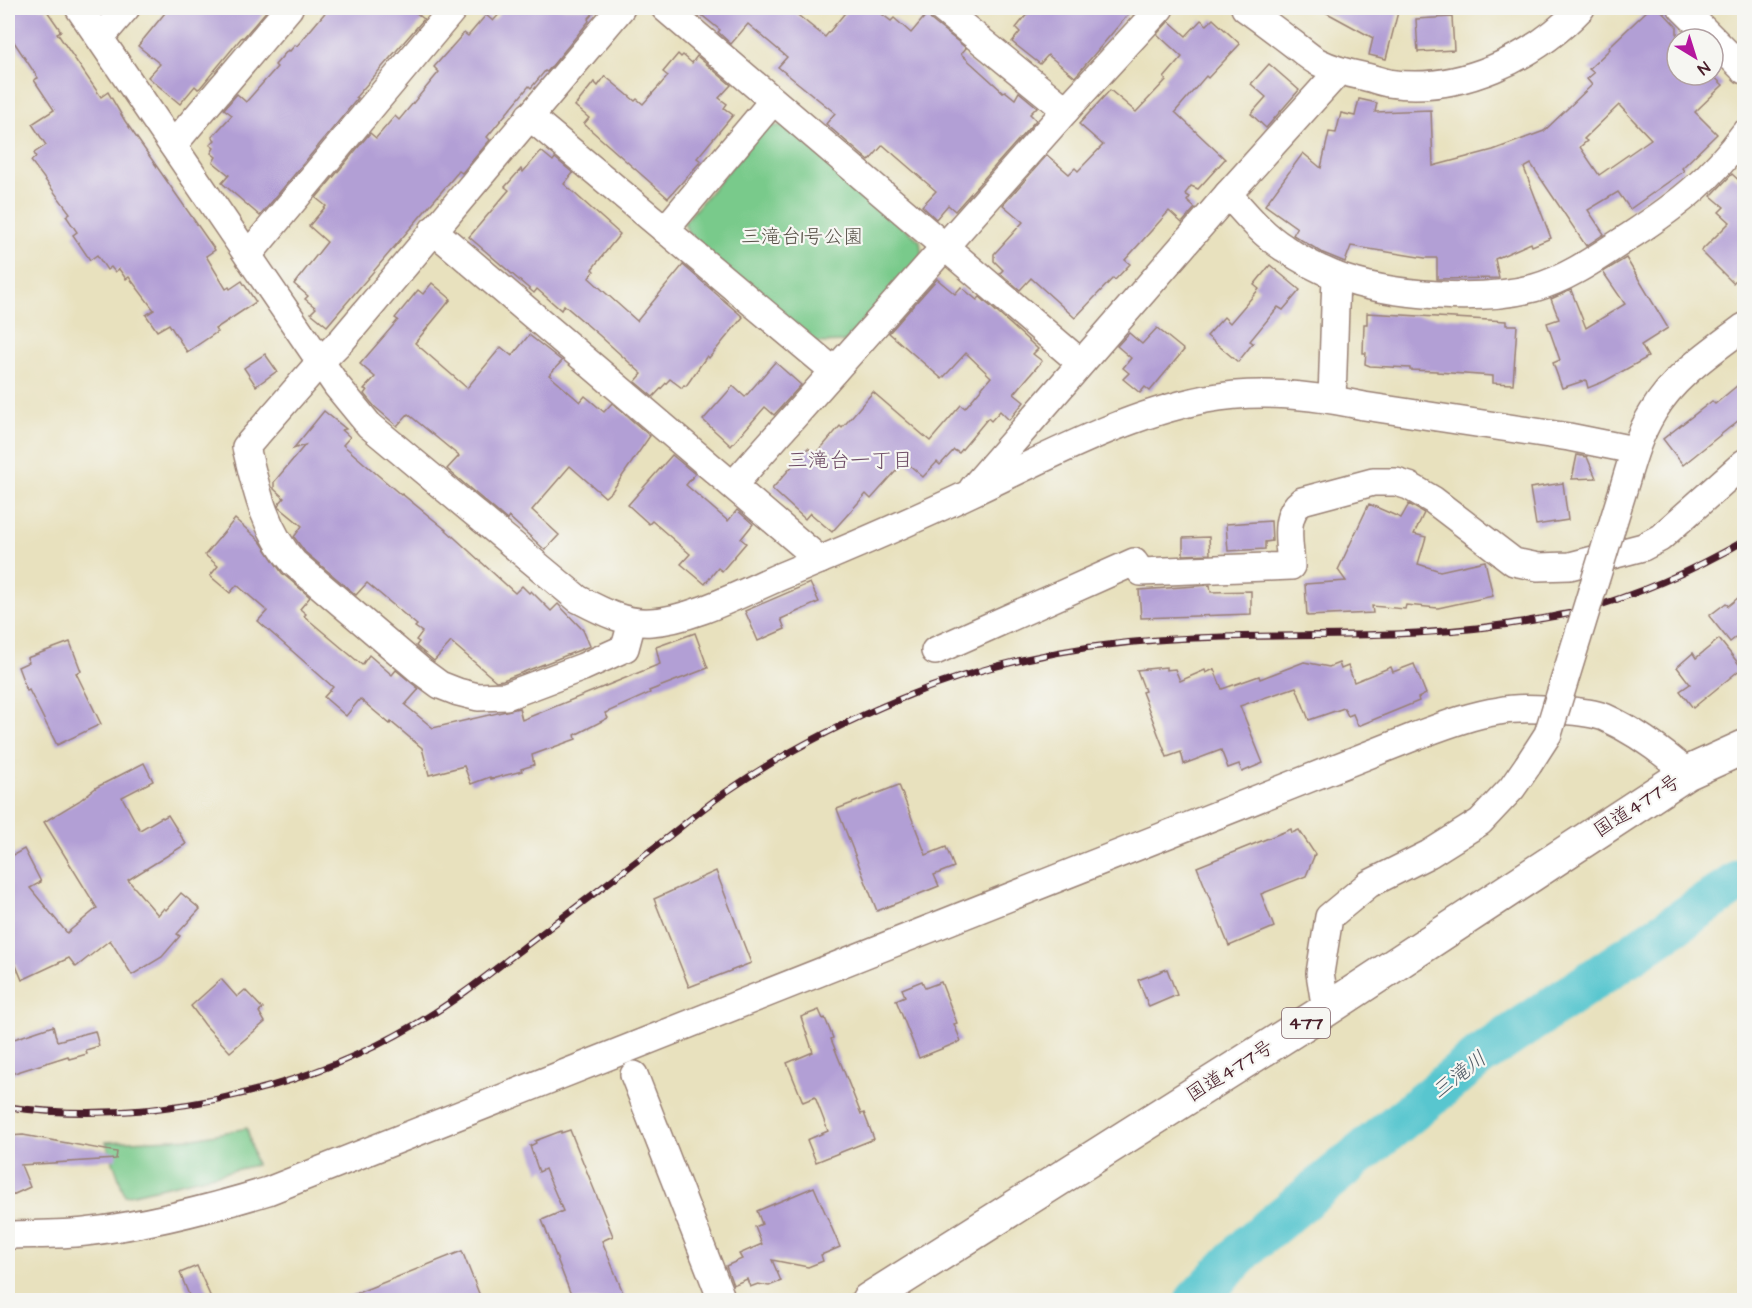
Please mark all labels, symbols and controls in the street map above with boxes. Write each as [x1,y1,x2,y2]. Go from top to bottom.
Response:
north arrow [1665,27,1725,87]
text: N [1693,56,1714,80]
park label: 三滝台1号公園 [741,223,863,251]
district label: 三滝台一丁目 [787,446,913,475]
street label: 国道477号 [1588,768,1686,844]
road number: 477 [1282,1008,1330,1038]
street label: 国道477号 [1181,1033,1279,1109]
water label: 三滝川 [1425,1044,1493,1106]

